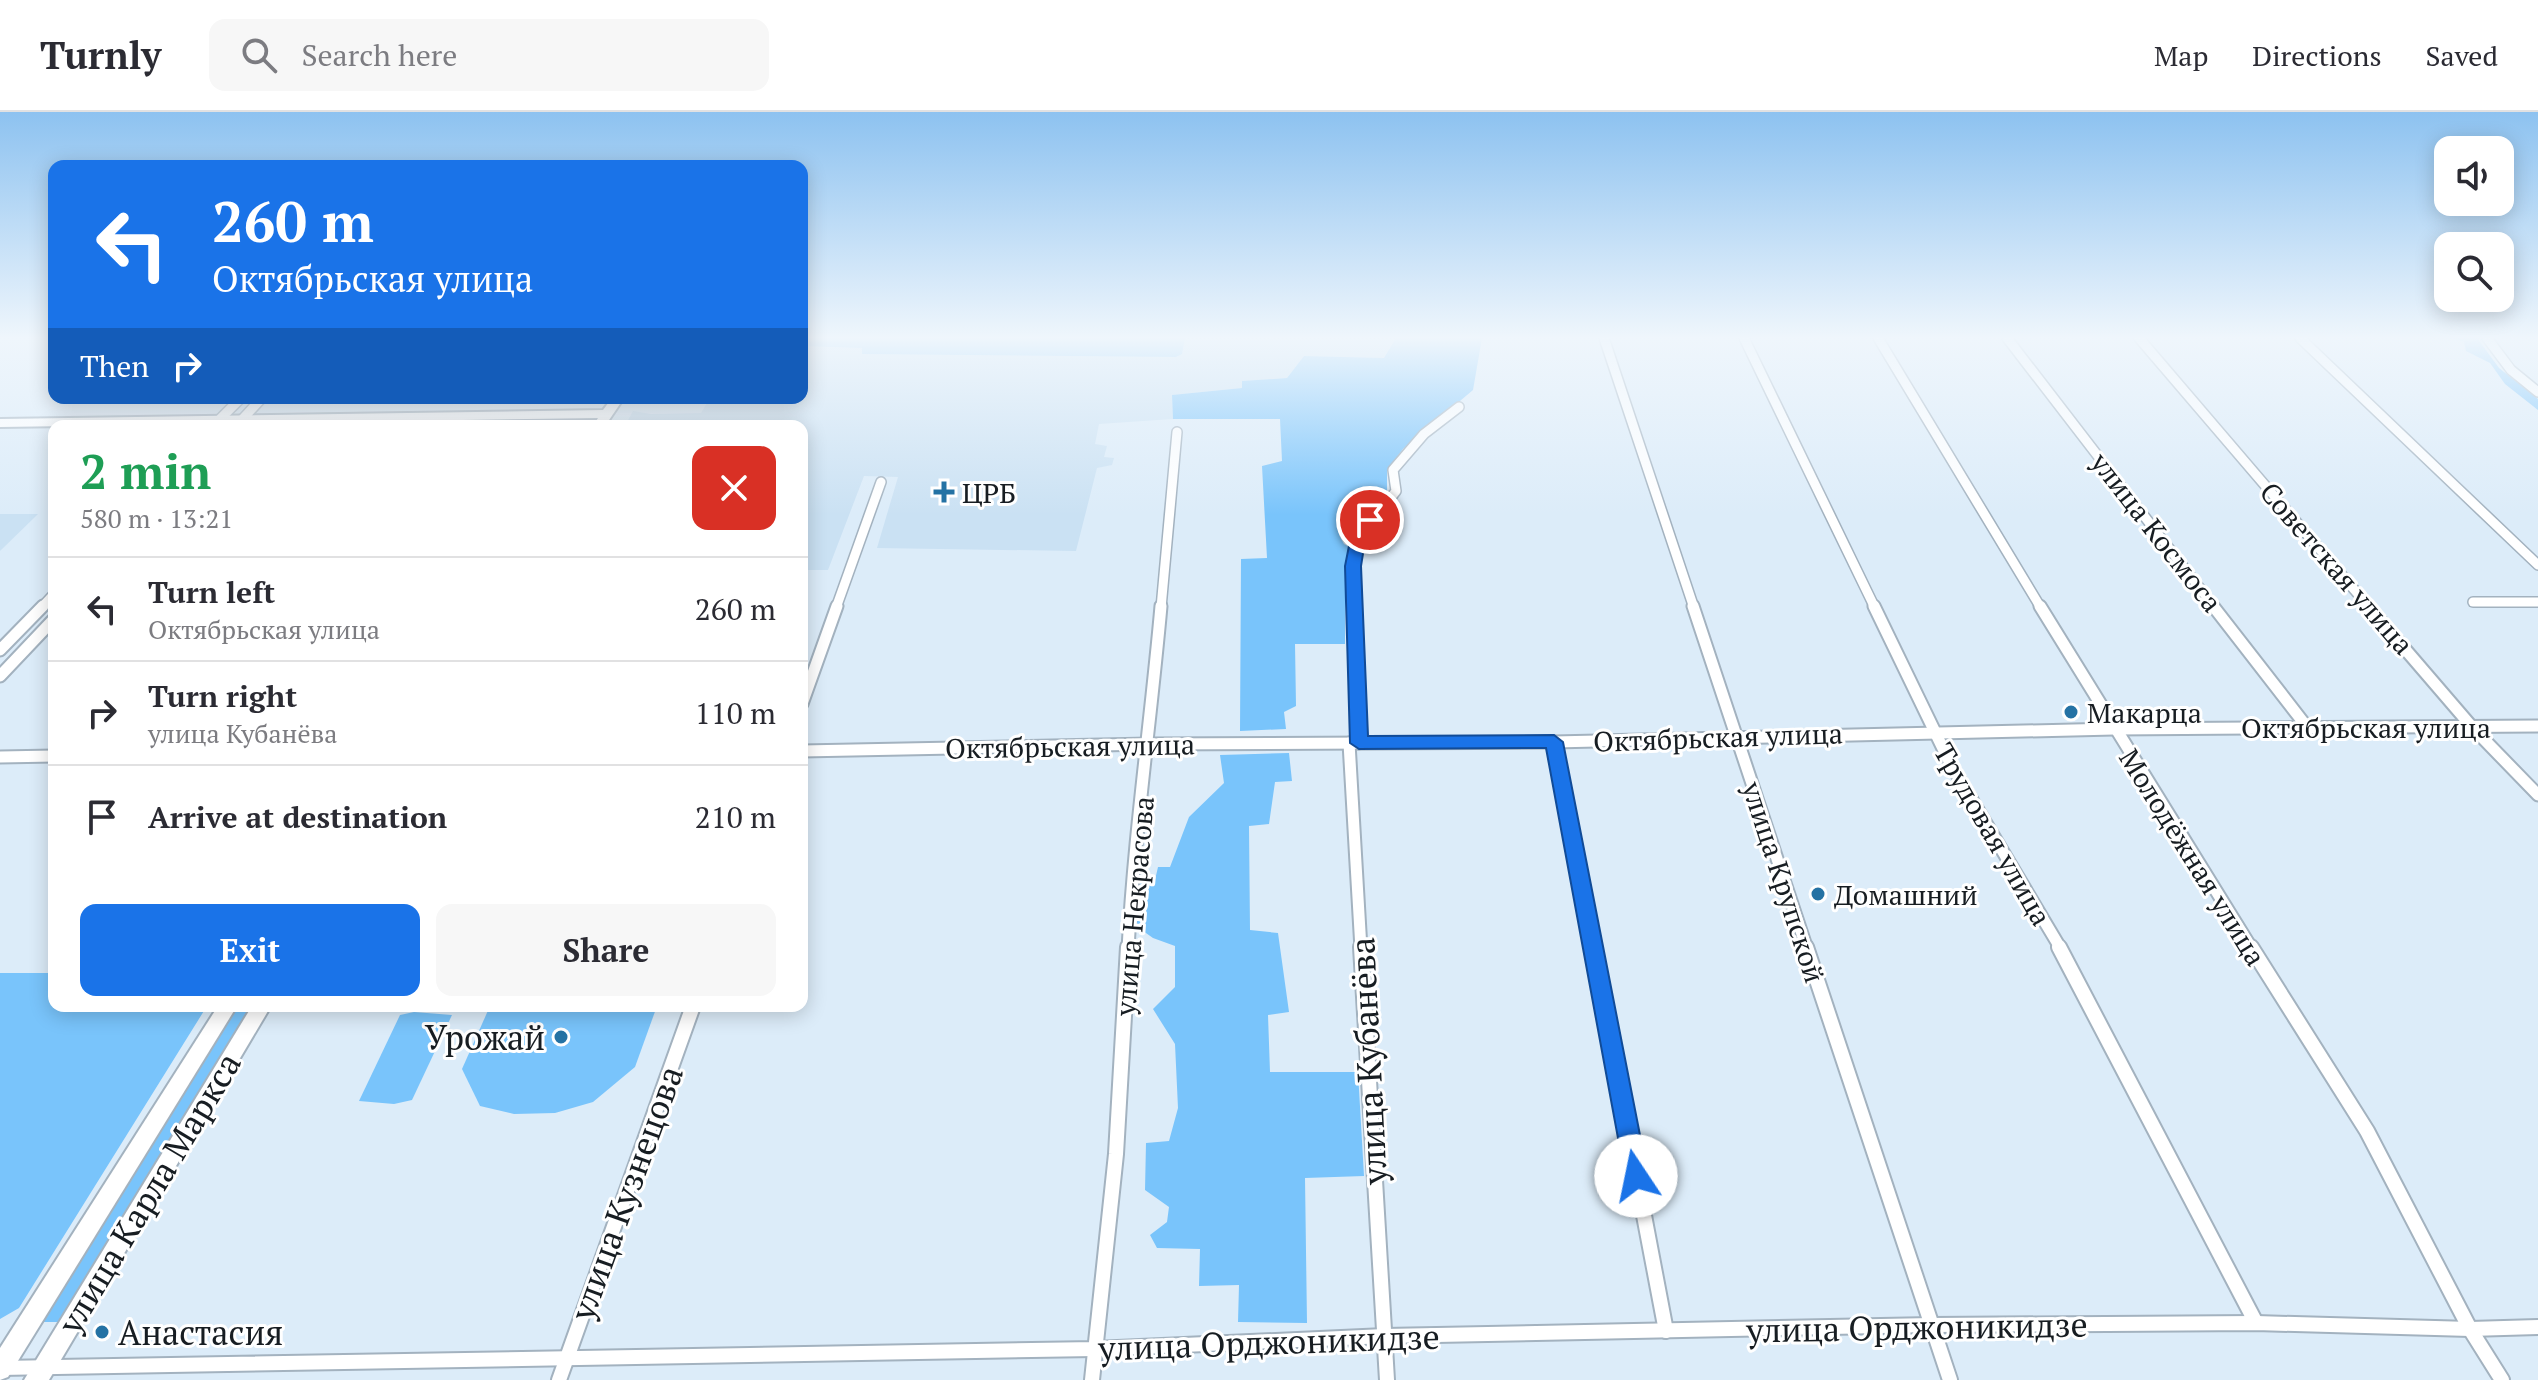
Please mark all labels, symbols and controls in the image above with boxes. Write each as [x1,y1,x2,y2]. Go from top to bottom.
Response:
search box [209,19,769,91]
text: Turnly [40,30,161,80]
icon: search [237,33,281,77]
text: Search here [301,35,457,75]
text: Map [2154,37,2208,74]
text: Directions [2252,37,2382,74]
text: Saved [2426,37,2498,74]
map controls [2434,136,2514,312]
button: sound [2434,136,2514,216]
text: 260 m [212,184,374,258]
icon: left [80,192,184,296]
button: search [2434,232,2514,312]
text: Октябрьская улица [212,255,533,302]
icon: right [165,344,209,388]
text: Then [80,346,149,386]
text: 2 min [80,439,211,503]
street label: улица Космоса [2082,444,2231,619]
button: close [692,446,776,530]
place label: ЦРБ [962,474,1016,511]
street label: Советская улица [2252,474,2422,662]
marker: ЦРБ [933,481,955,503]
pin [1336,486,1404,554]
icon: arrive [1348,498,1392,542]
text: 580 m · 13:21 [80,501,233,535]
text: Turn left [148,572,275,612]
icon: left [80,587,124,631]
text: 260 m [695,589,776,629]
text: Октябрьская улица [148,612,380,646]
text: Turn right [148,676,297,716]
icon: right [80,691,124,735]
text: 110 m [695,693,776,733]
place label: Макарца [2087,694,2202,731]
marker: Макарца [2062,703,2080,721]
street label: Октябрьская улица [2241,709,2491,746]
street label: Октябрьская улица [1593,714,1843,760]
text: улица Кубанёва [148,716,337,750]
street label: Октябрьская улица [945,725,1195,767]
street label: Трудовая улица [1926,736,2060,932]
street label: Молодёжная улица [2111,742,2275,972]
street label: улица Крупской [1734,776,1834,987]
icon: arrive [80,795,124,839]
street label: улица Некрасова [1106,795,1162,1018]
text: Arrive at destination [148,797,447,837]
text: 210 m [695,797,776,837]
place label: Домашний [1834,876,1978,913]
marker: Домашний [1809,885,1827,903]
button: Exit [80,904,420,996]
button: Share [436,904,776,996]
street label: улица Кубанёва [1339,936,1397,1187]
place label: Урожай [425,1015,545,1060]
marker: Урожай [552,1028,570,1046]
street label: улица Карла Маркса [47,1044,251,1343]
street label: улица Кузнецова [559,1059,693,1327]
position arrow [1594,1134,1678,1218]
street label: улица Орджоникидзе [1745,1302,2088,1352]
place label: Анастасия [118,1310,283,1355]
street label: улица Орджоникидзе [1097,1314,1440,1370]
marker: Анастасия [93,1323,111,1341]

